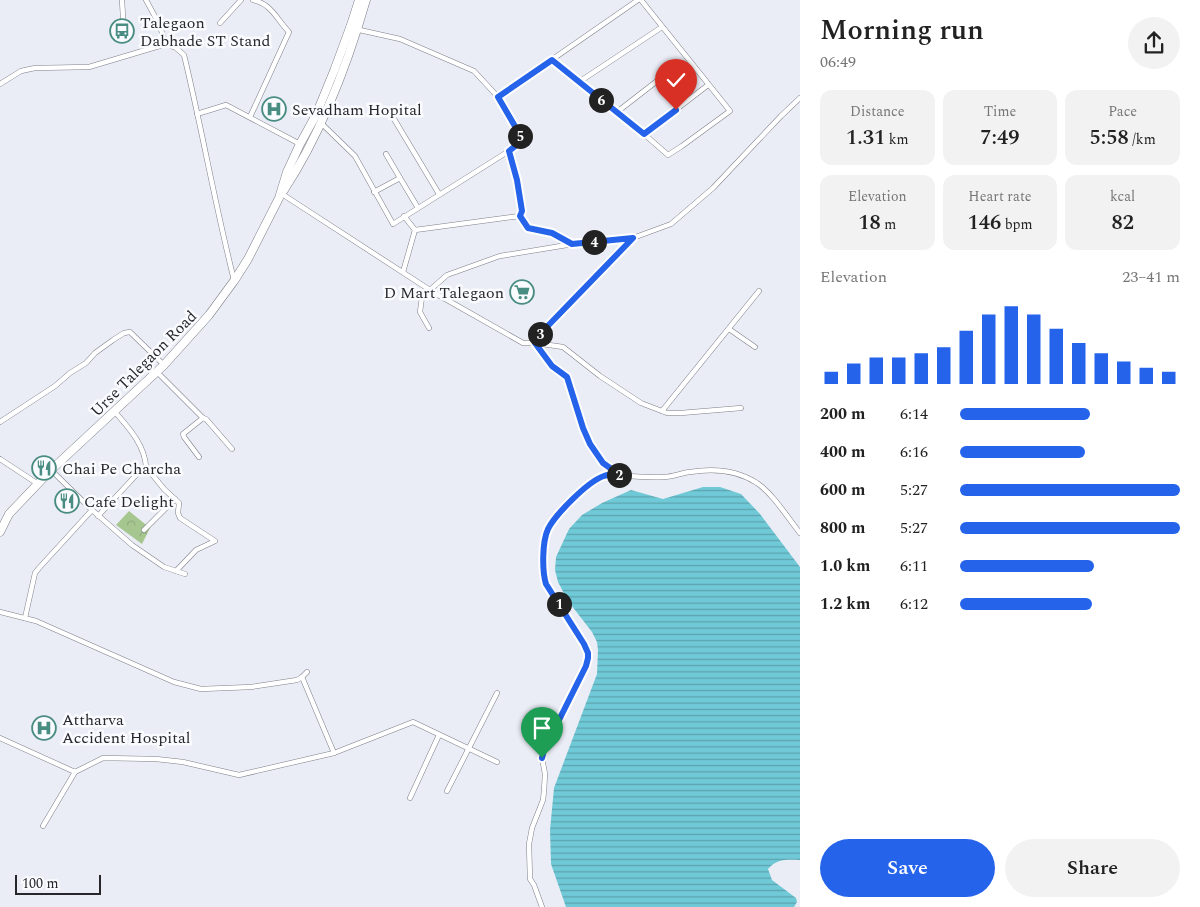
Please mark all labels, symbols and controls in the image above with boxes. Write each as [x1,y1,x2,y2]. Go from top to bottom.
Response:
text: Morning run [820,9,984,52]
place label: Talegaon Dabhade ST Stand [140,11,271,53]
button: share [1128,17,1180,69]
bus stop icon: Talegaon Dabhade ST Stand [109,18,135,44]
text: 06:49 [820,50,856,74]
pin [655,59,697,110]
icon: check [662,66,690,94]
pin: 6 [588,88,614,112]
text: 6 [598,90,605,111]
hospital icon: Sevadham Hopital [261,96,287,122]
place label: Sevadham Hopital [292,98,422,122]
text: Distance [850,101,905,122]
text: Time [984,101,1016,122]
text: Pace [1108,101,1137,122]
text: 1.31 [846,122,885,154]
text: 7:49 [980,122,1020,154]
text: 5:58 [1090,122,1129,154]
pin: 5 [508,124,532,148]
text: 5 [517,126,524,147]
text: km [885,129,909,150]
text: /km [1129,129,1156,150]
text: Elevation [848,186,907,207]
text: Heart rate [968,186,1032,207]
text: kcal [1110,186,1135,207]
text: 18 [858,207,881,239]
text: 146 [967,207,1001,239]
text: 82 [1111,207,1134,239]
text: m [881,214,896,235]
text: bpm [1001,214,1033,235]
pin: 4 [582,230,606,254]
text: 4 [591,232,598,253]
text: Elevation [820,265,887,289]
text: 23–41 m [1122,265,1180,289]
supermarket icon: D Mart Talegaon [509,279,535,305]
place label: D Mart Talegaon [384,281,504,305]
street label: Urse Talegaon Road [85,305,203,423]
pin: 3 [528,322,552,346]
text: 3 [537,324,544,345]
text: 200 m [820,402,865,426]
text: 6:14 [900,402,928,426]
text: 400 m [820,440,865,464]
text: 6:16 [900,440,928,464]
restaurant icon: Chai Pe Charcha [31,455,57,481]
place label: Chai Pe Charcha [62,457,181,481]
pin: 2 [606,462,632,488]
text: 2 [616,465,623,486]
text: 600 m [820,478,865,502]
text: 5:27 [900,478,928,502]
restaurant icon: Cafe Delight [54,488,80,514]
place label: Cafe Delight [84,490,174,514]
text: 800 m [820,516,865,540]
text: 5:27 [900,516,928,540]
text: 1.0 km [820,554,870,578]
text: 6:11 [900,554,928,578]
pin: 1 [546,592,572,616]
text: 1.2 km [820,592,870,616]
text: 6:12 [900,592,928,616]
text: 1 [556,594,563,615]
pin [521,707,563,758]
place label: Attharva Accident Hospital [62,708,190,750]
icon: arrive [528,714,556,742]
hospital icon: Attharva Accident Hospital [31,715,57,741]
button: Save [820,839,995,897]
button: Share [1005,839,1180,897]
scale bar [15,872,101,895]
text: 100 m [22,873,59,894]

